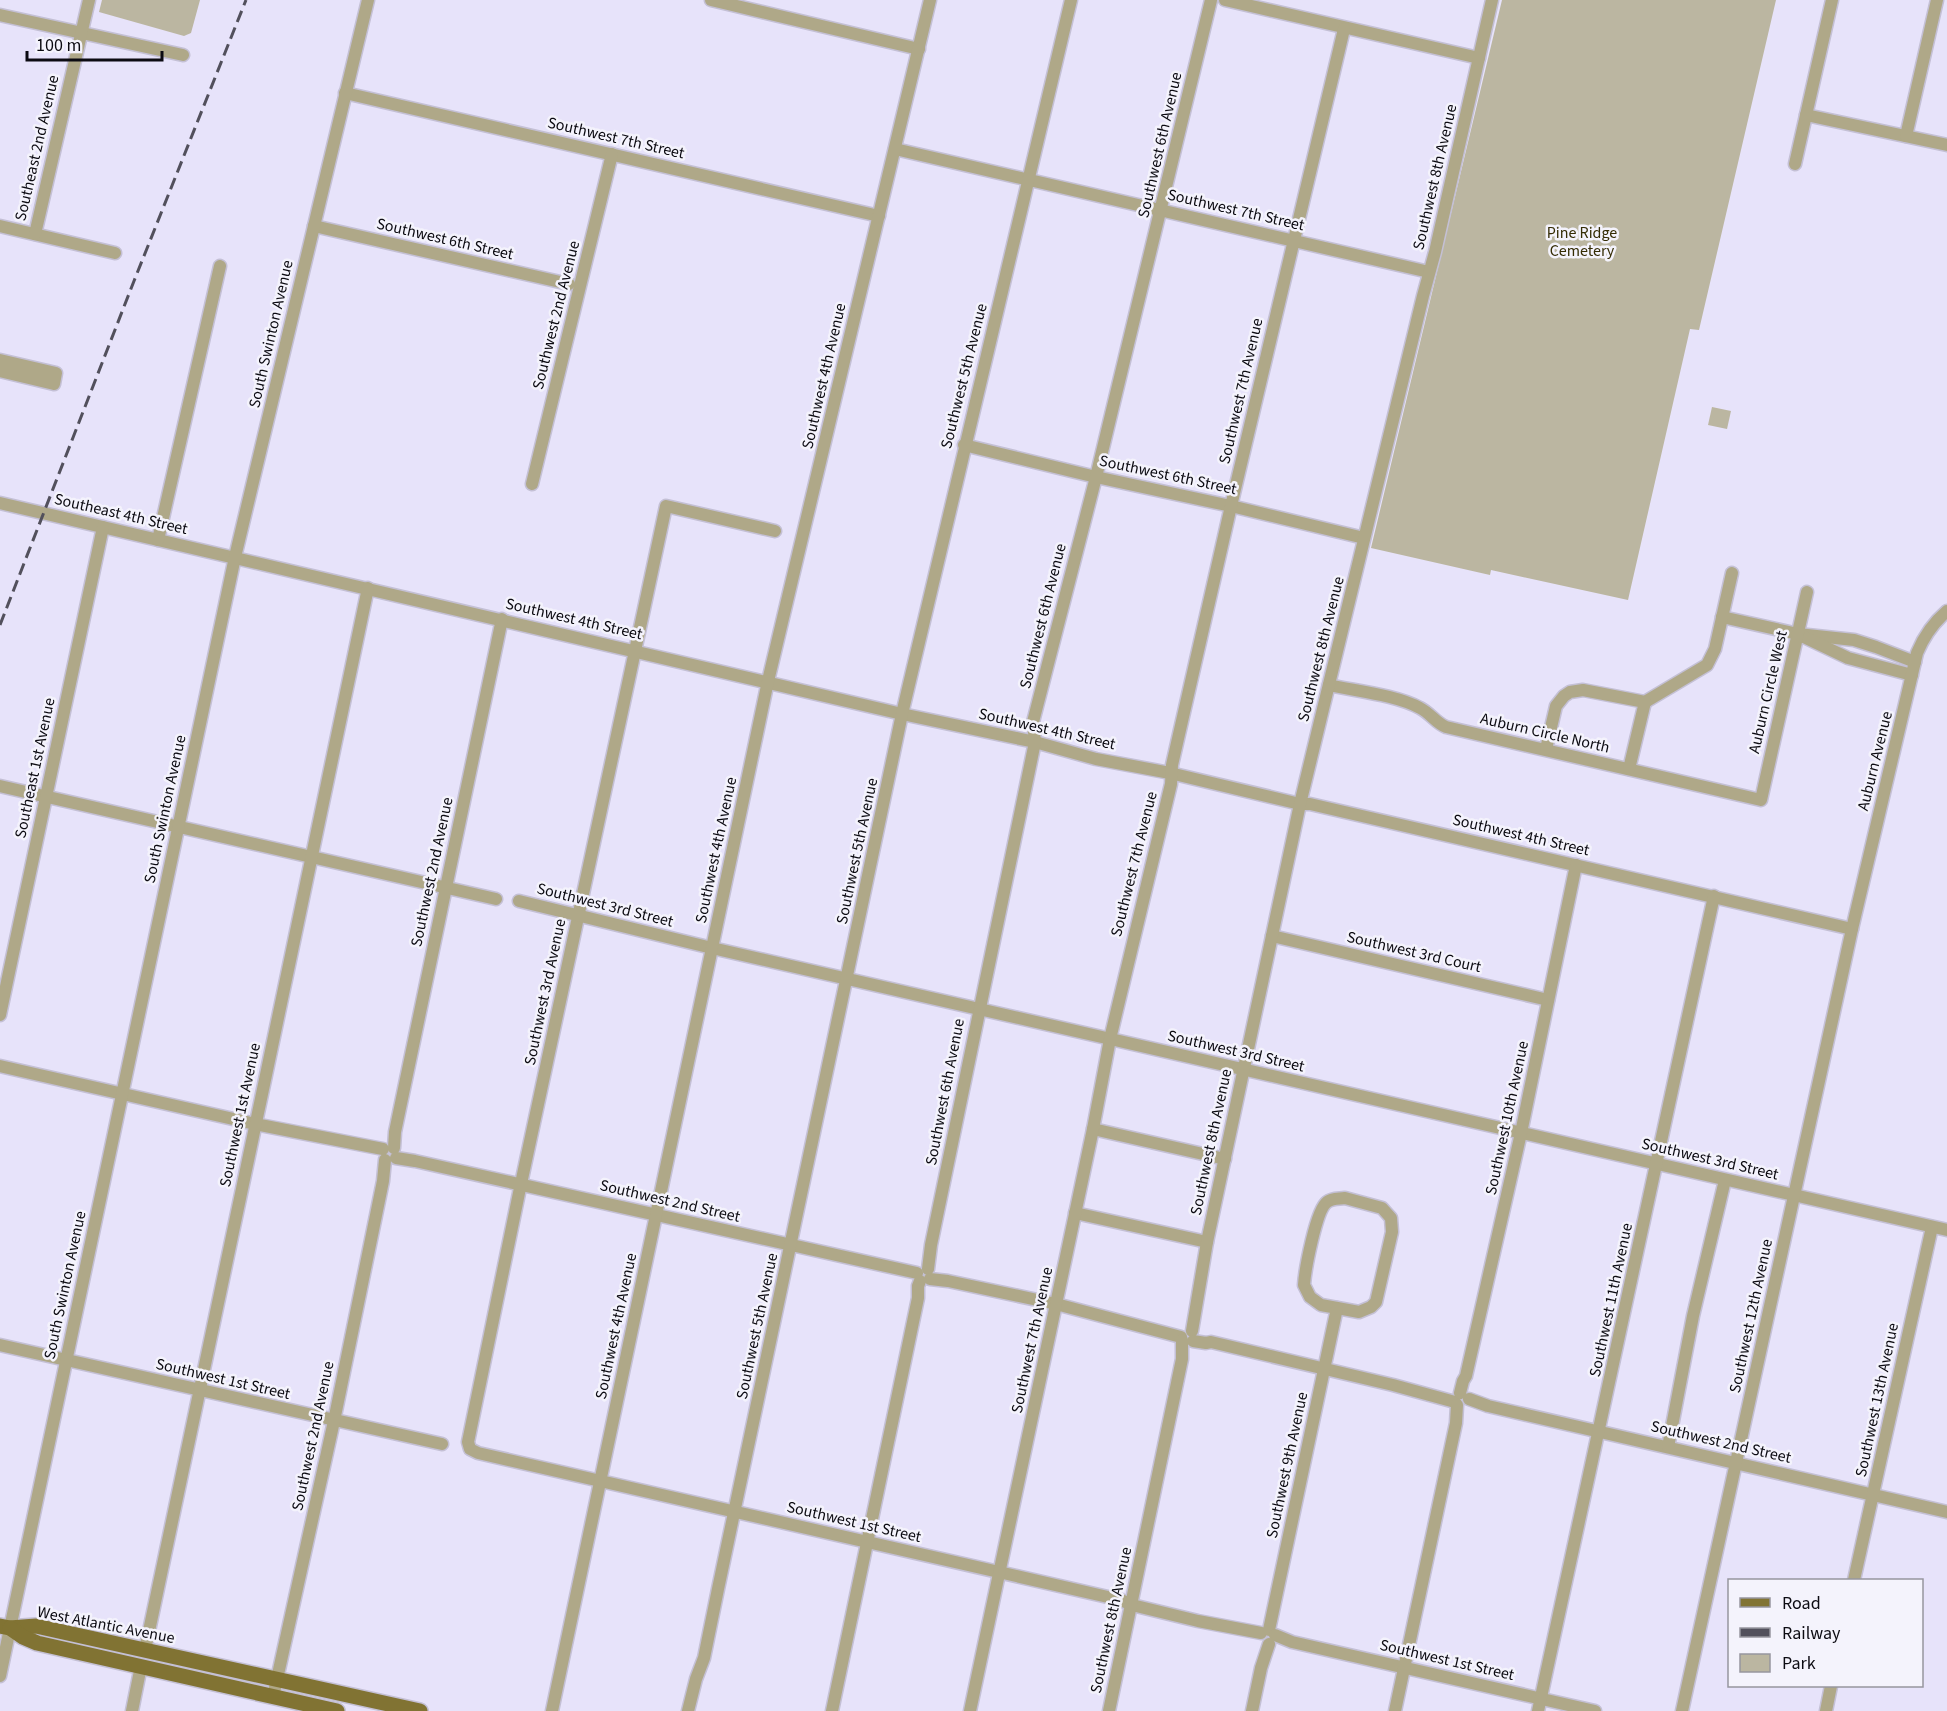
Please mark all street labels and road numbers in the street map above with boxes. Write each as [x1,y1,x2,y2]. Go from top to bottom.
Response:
street label: Southwest 6th Avenue [1133,70,1187,220]
street label: Southeast 2nd Avenue [10,73,64,223]
street label: Southwest 8th Avenue [1408,102,1462,252]
street label: Southwest 7th Street [545,112,687,165]
street label: Southwest 7th Street [1165,184,1307,237]
street label: Southwest 6th Street [374,213,516,266]
street label: Southwest 2nd Avenue [527,238,585,392]
street label: South Swinton Avenue [243,258,299,410]
street label: Southwest 4th Avenue [797,301,851,451]
street label: Southwest 5th Avenue [935,301,993,451]
street label: Southwest 7th Avenue [1214,316,1268,466]
street label: Southwest 6th Street [1097,450,1239,500]
street label: Southeast 4th Street [52,488,190,540]
street label: Southwest 6th Avenue [1014,541,1072,691]
street label: Southwest 8th Avenue [1292,574,1350,724]
street label: Southwest 4th Street [503,593,645,646]
street label: Auburn Circle West [1743,628,1793,756]
street label: Southeast 1st Avenue [9,696,61,840]
street label: Southwest 4th Street [976,703,1118,756]
street label: Auburn Circle North [1478,707,1612,759]
street label: Auburn Avenue [1852,709,1898,813]
street label: South Swinton Avenue [139,733,191,885]
street label: Southwest 4th Avenue [690,775,742,925]
street label: Southwest 5th Avenue [831,776,883,926]
street label: Southwest 7th Avenue [1105,789,1163,939]
street label: Southwest 2nd Avenue [405,795,459,949]
street label: Southwest 4th Street [1450,809,1592,862]
street label: Southwest 3rd Street [534,877,676,933]
street label: Southwest 3rd Avenue [519,917,571,1067]
street label: Southwest 3rd Court [1345,926,1484,978]
street label: Southwest 6th Avenue [920,1017,970,1167]
street label: Southwest 3rd Street [1165,1025,1307,1078]
street label: Southwest 10th Avenue [1480,1039,1534,1197]
street label: Southwest 1st Avenue [214,1041,266,1189]
street label: Southwest 8th Avenue [1185,1067,1237,1217]
street label: Southwest 3rd Street [1639,1133,1781,1186]
street label: Southwest 2nd Street [598,1174,743,1228]
street label: South Swinton Avenue [39,1209,91,1361]
street label: Southwest 11th Avenue [1584,1221,1638,1379]
street label: Southwest 12th Avenue [1724,1237,1778,1395]
street label: Southwest 4th Avenue [590,1251,642,1401]
street label: Southwest 5th Avenue [731,1251,783,1401]
street label: Southwest 7th Avenue [1006,1265,1058,1415]
street label: Southwest 13th Avenue [1850,1321,1904,1479]
street label: Southwest 1st Street [154,1353,293,1405]
street label: Southwest 2nd Avenue [286,1359,340,1513]
street label: Southwest 9th Avenue [1261,1390,1313,1540]
street label: Southwest 2nd Street [1649,1415,1794,1469]
street label: Southwest 1st Street [785,1496,924,1548]
street label: Southwest 8th Avenue [1085,1545,1137,1695]
street label: West Atlantic Avenue [35,1601,177,1649]
street label: Southwest 1st Street [1378,1634,1517,1686]

